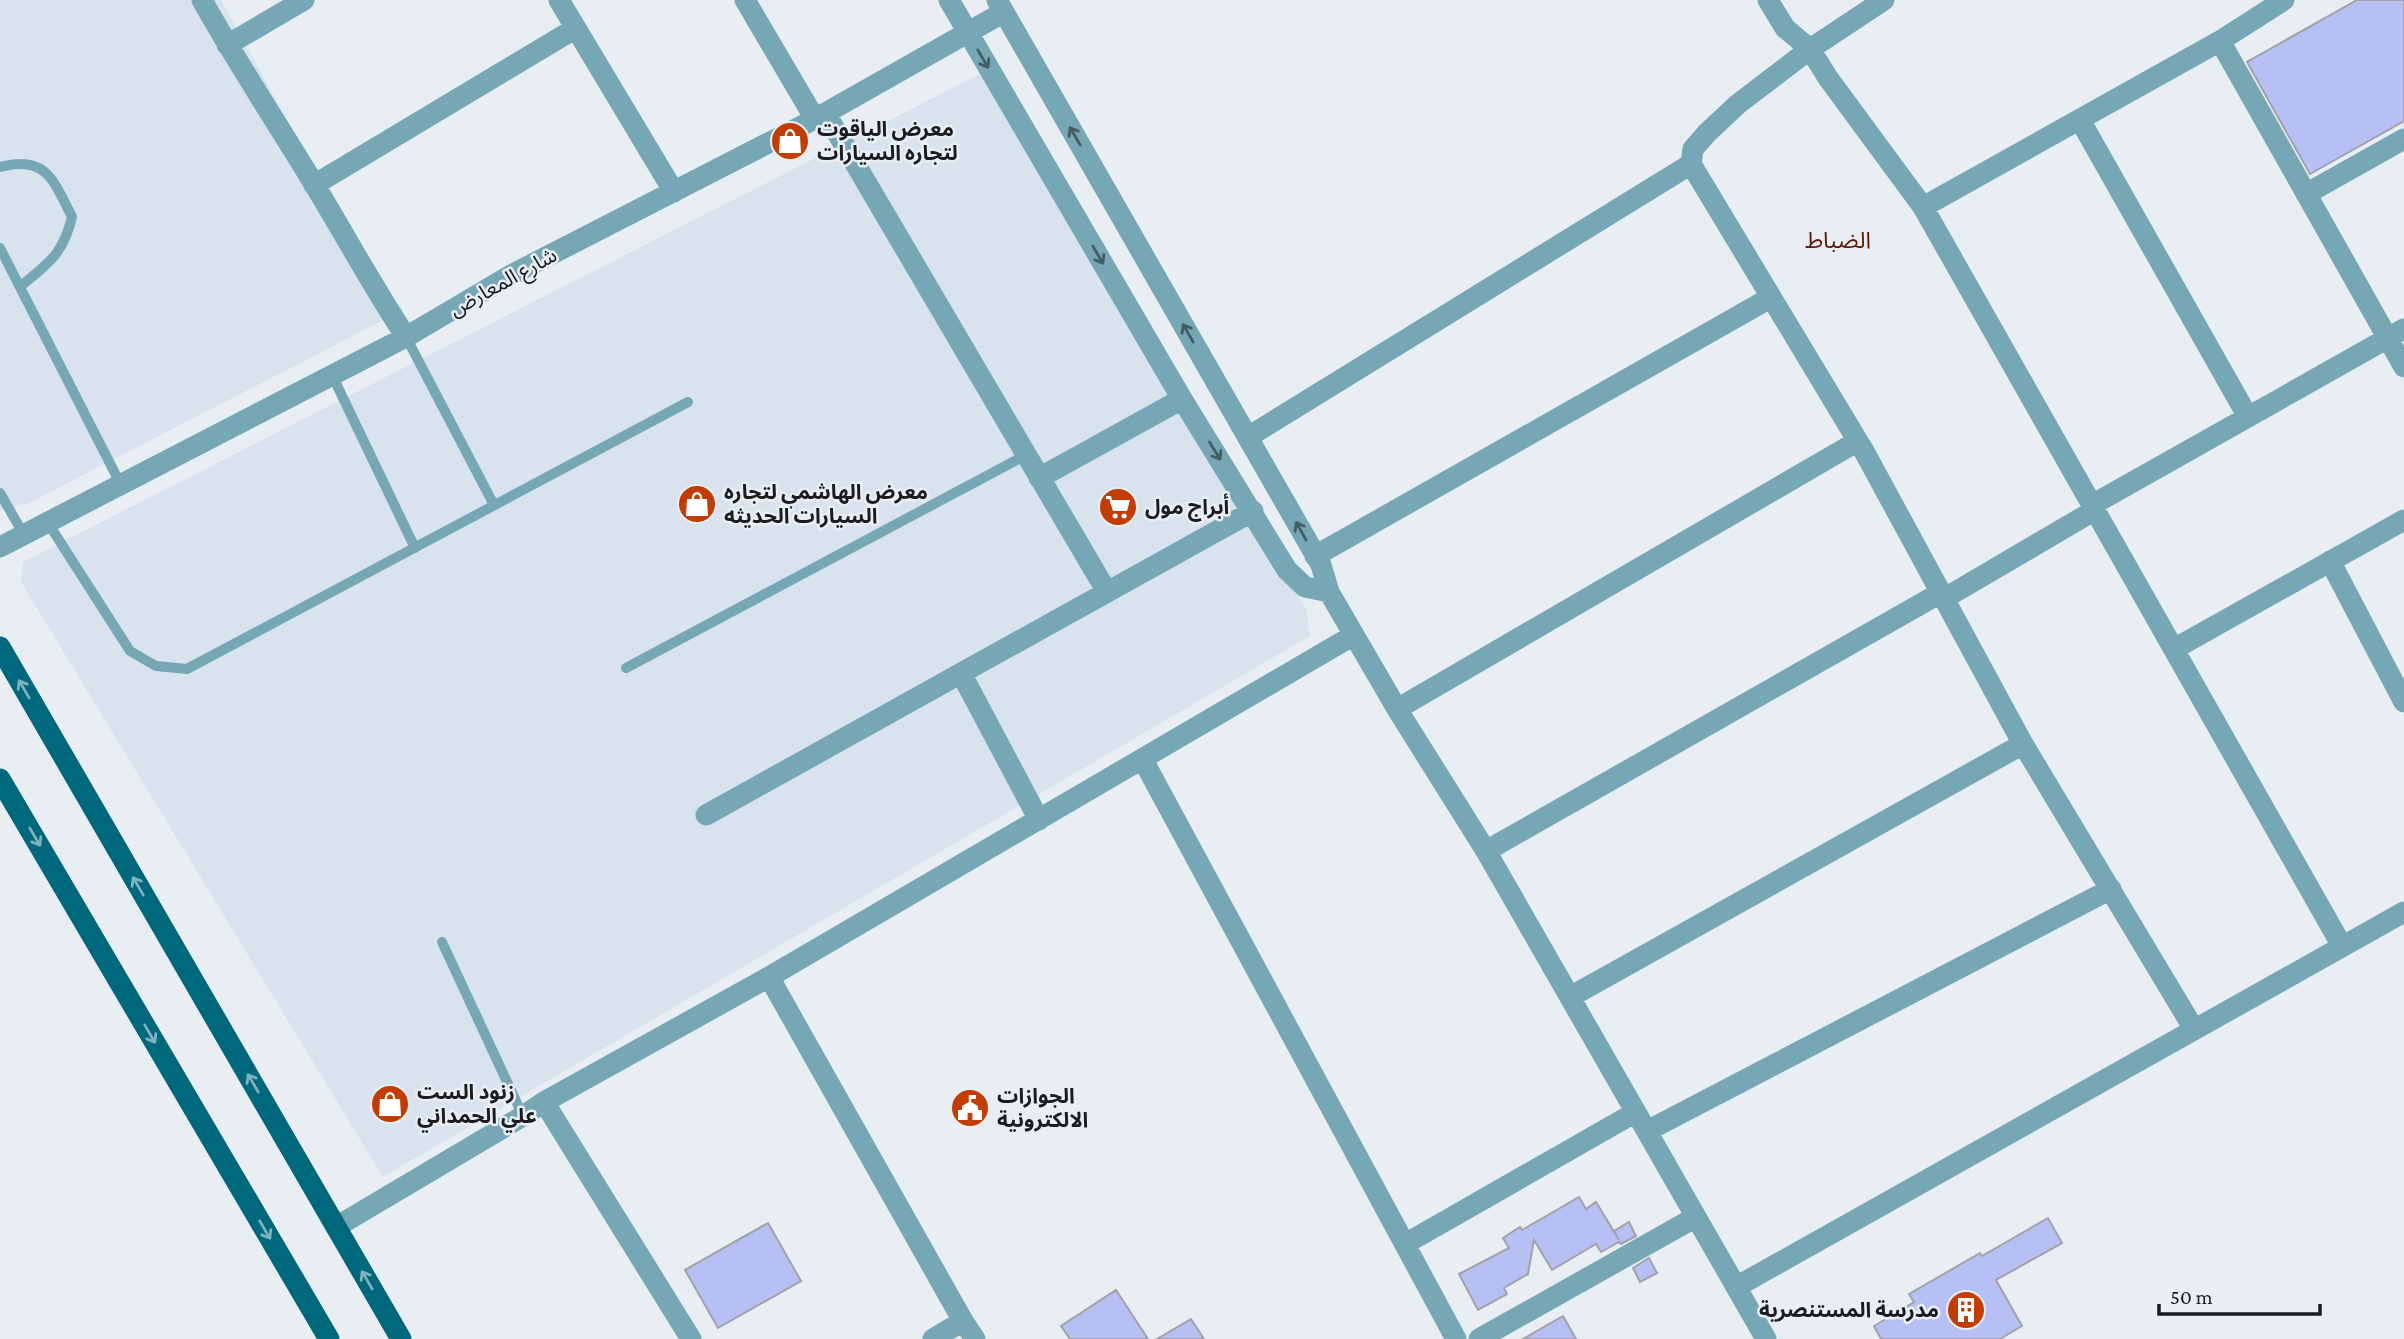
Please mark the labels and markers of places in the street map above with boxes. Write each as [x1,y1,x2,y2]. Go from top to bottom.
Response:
place label: معرض الياقوت لتجاره السيارات [817,117,958,165]
shop icon: معرض الياقوت لتجاره السيارات [769,120,811,162]
place label: معرض الهاشمي لتجاره السيارات الحديثه [724,480,928,528]
shop icon: معرض الهاشمي لتجاره السيارات الحديثه [676,483,718,525]
supermarket icon: أبراج مول [1097,486,1139,528]
place label: أبراج مول [1145,493,1229,522]
place label: زنود الست علي الحمداني [417,1080,537,1133]
shop icon: زنود الست علي الحمداني [369,1083,411,1125]
place label: الجوازات الالكترونية [997,1084,1088,1132]
public building icon: الجوازات الالكترونية [949,1087,991,1129]
building icon: مدرسة المستنصرية [1945,1289,1987,1331]
place label: مدرسة المستنصرية [1759,1298,1939,1322]

